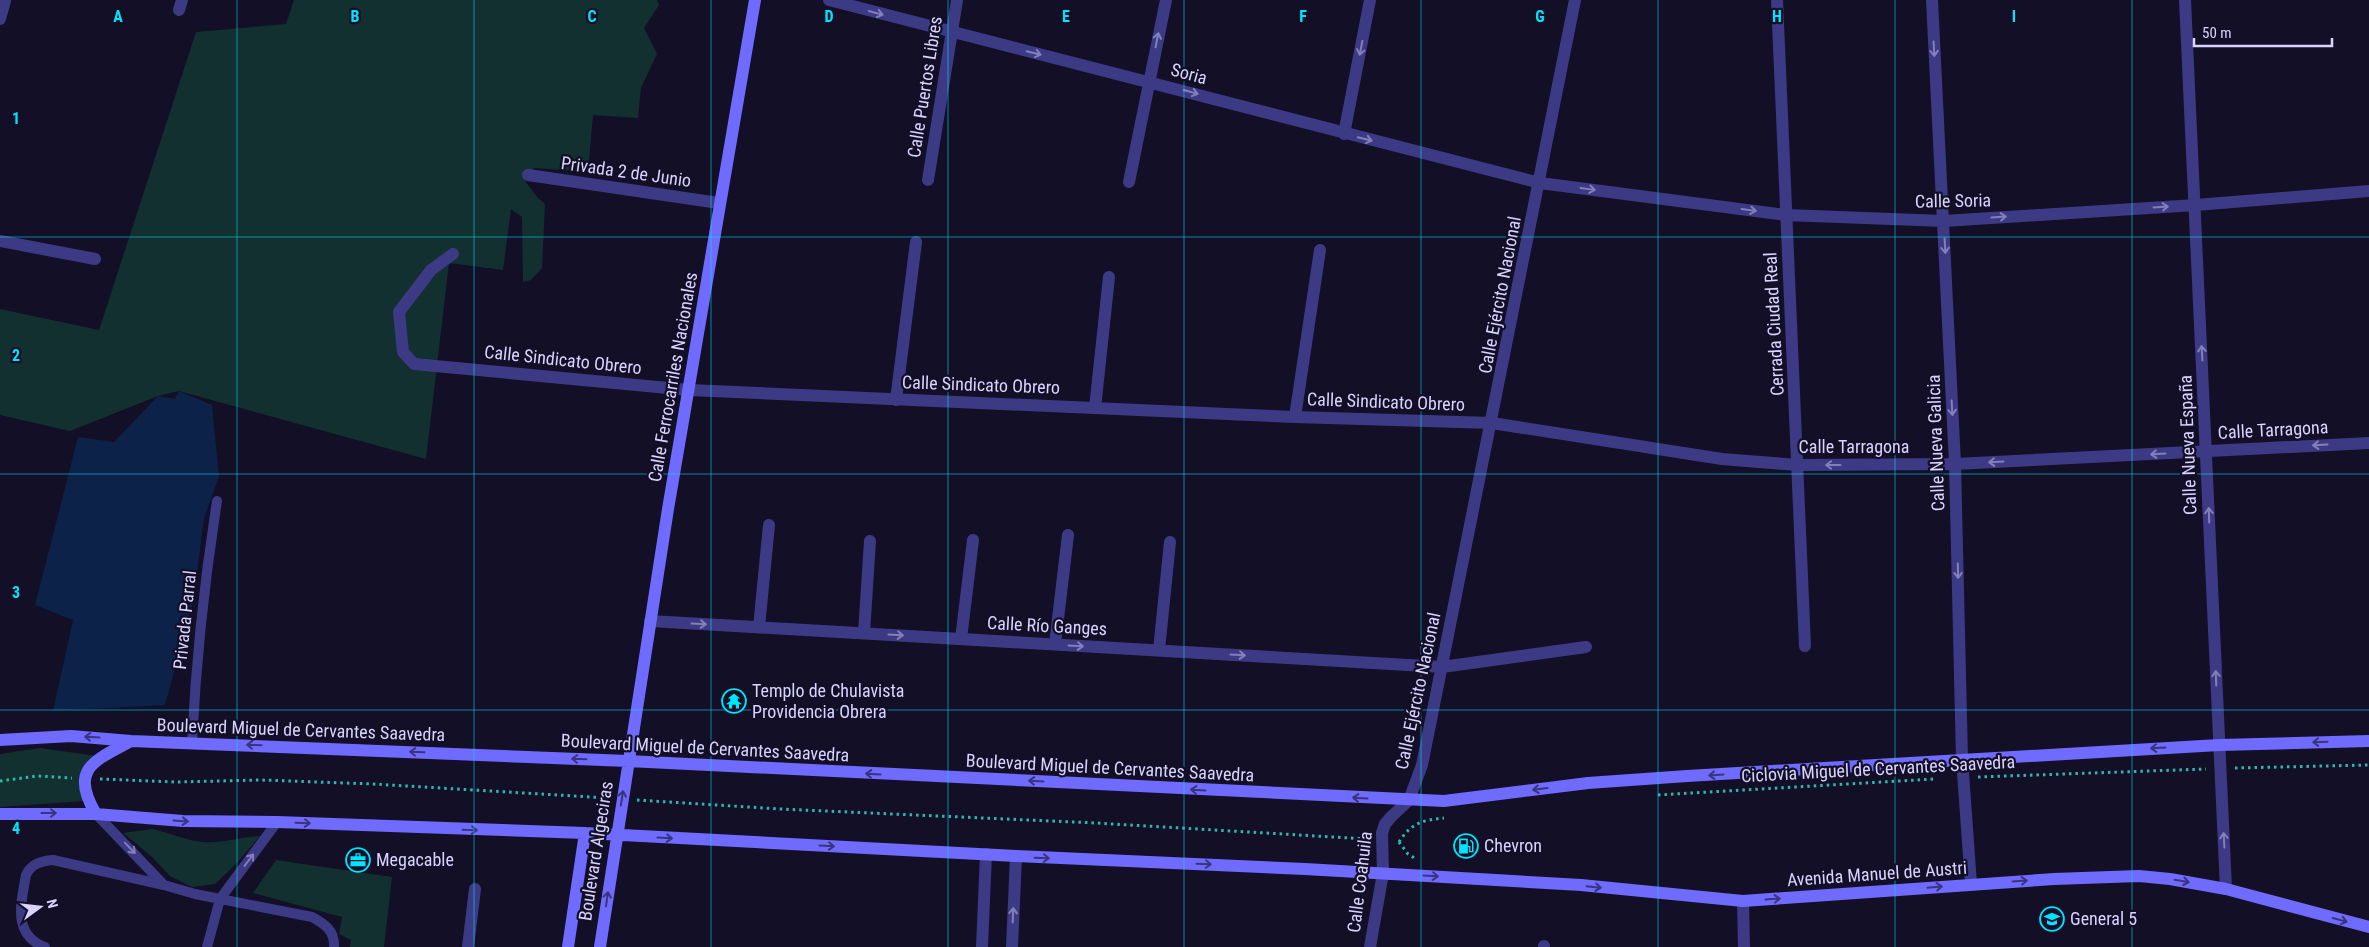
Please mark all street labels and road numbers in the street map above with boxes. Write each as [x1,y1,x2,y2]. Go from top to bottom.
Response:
street label: Calle Puertos Libres [903,15,946,159]
street label: Soria [1169,59,1210,88]
street label: Privada 2 de Junio [560,152,693,191]
street label: Calle Soria [1915,189,1991,212]
street label: Calle Ejército Nacional [1474,214,1525,375]
street label: Cerrada Ciudad Real [1759,252,1788,396]
street label: Calle Ferrocarriles Nacionales [644,270,701,483]
street label: Calle Sindicato Obrero [483,341,643,378]
street label: Calle Sindicato Obrero [902,371,1060,398]
street label: Calle Nueva Galicia [1923,374,1948,512]
street label: Calle Nueva España [2175,375,2200,515]
street label: Calle Sindicato Obrero [1307,388,1465,415]
street label: Calle Tarragona [2217,416,2329,443]
street label: Calle Tarragona [1799,436,1909,457]
street label: Privada Parral [169,569,200,670]
street label: Calle Ejército Nacional [1391,611,1444,771]
street label: Calle Río Ganges [986,612,1108,639]
street label: Boulevard Miguel de Cervantes Saavedra [156,714,446,745]
street label: Boulevard Miguel de Cervantes Saavedra [560,729,850,766]
street label: Boulevard Miguel de Cervantes Saavedra [965,749,1255,786]
street label: Ciclovia Miguel de Cervantes Saavedra [1741,751,2015,786]
street label: Boulevard Algeciras [574,780,617,922]
street label: Calle Coahuila [1343,830,1376,934]
street label: Avenida Manuel de Austri [1786,857,1968,890]

